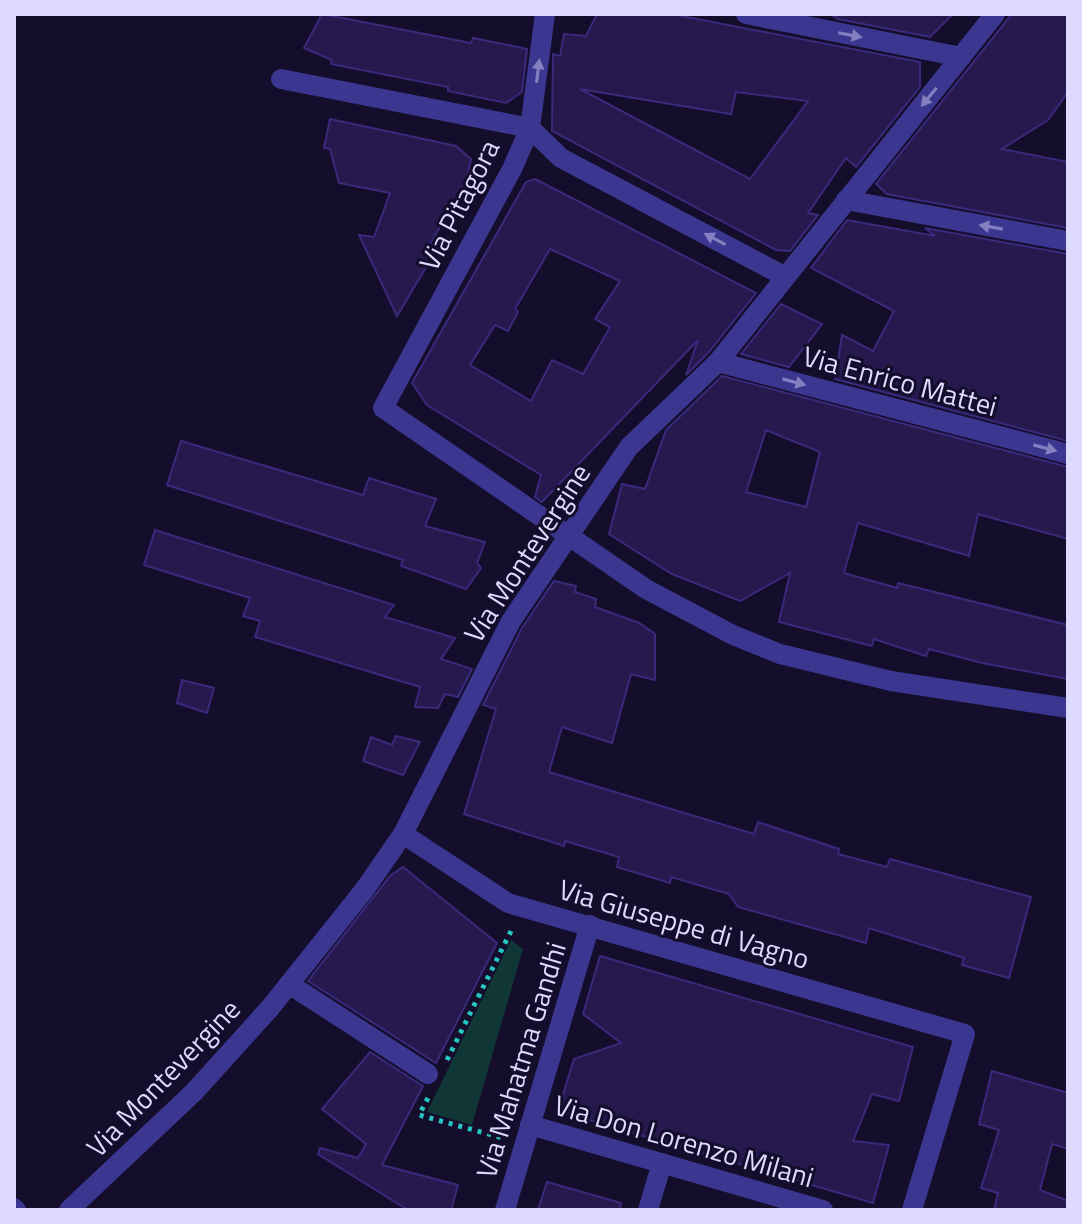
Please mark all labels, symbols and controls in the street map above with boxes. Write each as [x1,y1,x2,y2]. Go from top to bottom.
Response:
one-way arrow [837,29,862,41]
one-way arrow [532,58,545,83]
one-way arrow [920,86,937,107]
street label: Via Pitagora [407,132,510,278]
one-way arrow [979,220,1004,232]
one-way arrow [704,233,727,246]
street label: Via Enrico Mattei [798,334,1002,427]
one-way arrow [782,376,806,389]
one-way arrow [1033,442,1058,454]
street label: Via Montevergine [452,455,601,651]
street label: Via Giuseppe di Vagno [554,867,814,980]
street label: Via Mahatma Gandhi [464,936,577,1183]
street label: Via Montevergine [76,989,250,1167]
street label: Via Don Lorenzo Milani [549,1083,819,1198]

